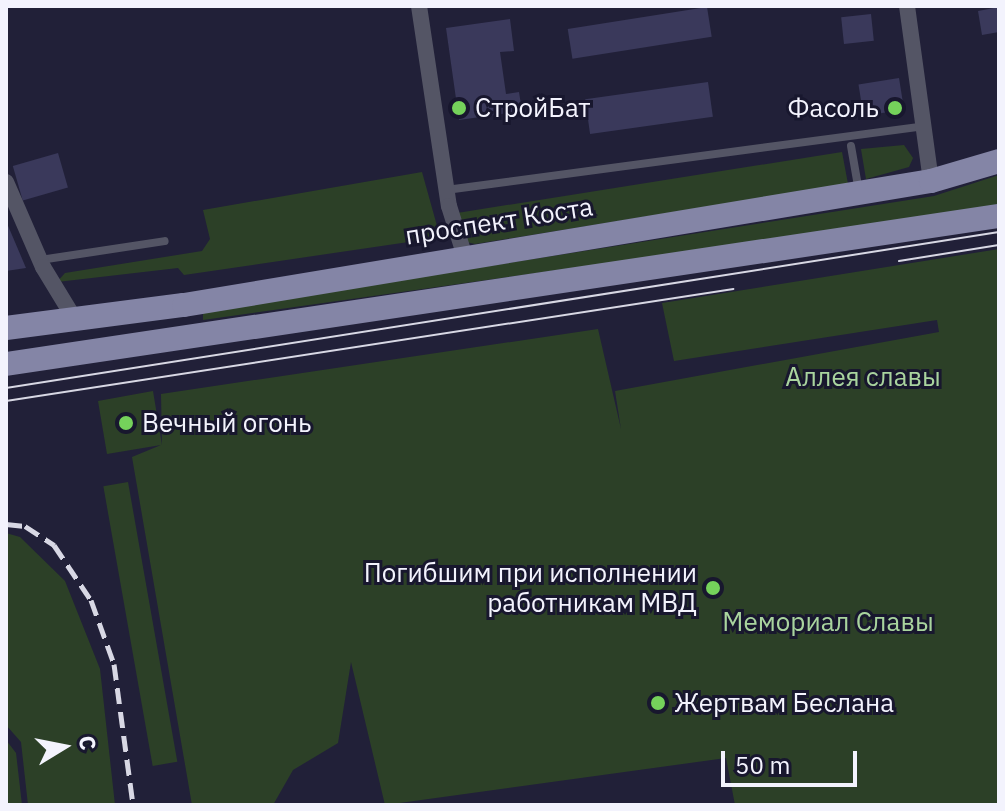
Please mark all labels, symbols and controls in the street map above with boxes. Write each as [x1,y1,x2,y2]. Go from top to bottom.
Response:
place label: СтройБат [475,92,591,124]
place label: Фасоль [788,92,879,124]
marker: СтройБат [450,99,468,117]
marker: Фасоль [886,99,904,117]
street label: проспект Коста [403,191,595,251]
park label: Аллея славы [785,361,941,393]
place label: Вечный огонь [142,407,312,439]
marker: Вечный огонь [117,414,135,432]
place label: Погибшим при исполнении работникам МВД [364,557,697,618]
marker: Погибшим при исполнении работникам МВД [704,579,722,597]
park label: Мемориал Славы [722,606,934,638]
place label: Жертвам Беслана [674,687,894,719]
marker: Жертвам Беслана [649,694,667,712]
north arrow [24,707,104,787]
text: С [73,733,104,752]
scale bar [725,735,861,785]
text: 50 m [735,749,790,781]

